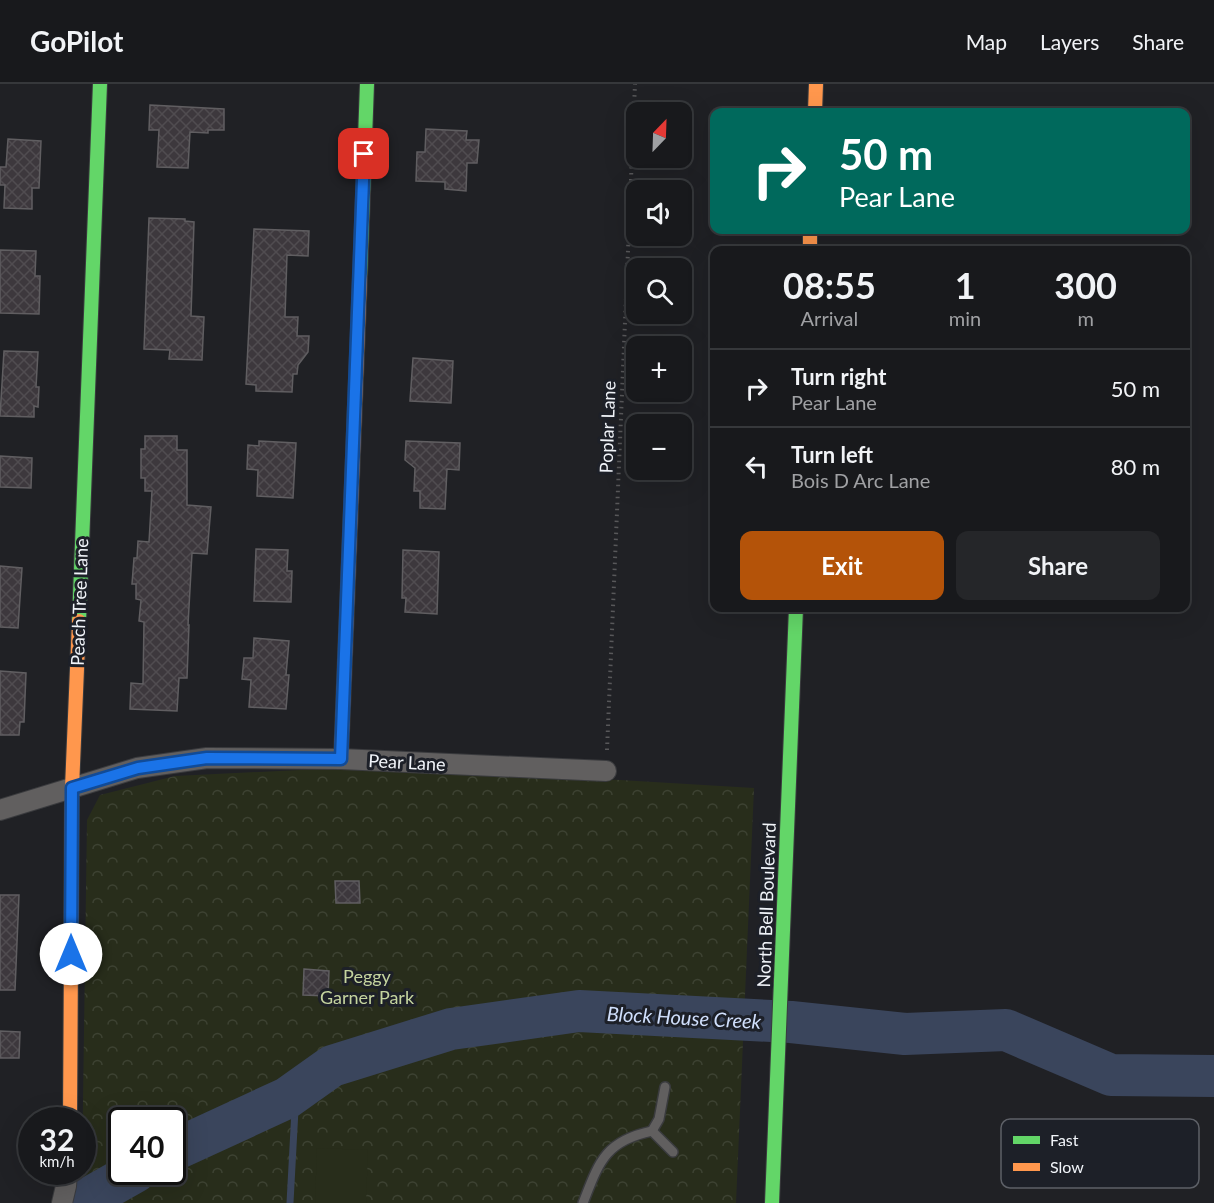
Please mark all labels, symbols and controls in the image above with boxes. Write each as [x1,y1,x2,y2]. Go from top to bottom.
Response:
text: GoPilot [30,24,123,58]
text: Map [966,29,1007,54]
text: Layers [1040,29,1099,54]
text: Share [1132,29,1184,54]
north arrow [626,102,692,168]
map controls [626,102,692,480]
pin [338,128,389,179]
text: 50 m [839,129,933,179]
icon: right [740,132,818,210]
icon: arrive [347,137,380,170]
button: sound [626,180,692,246]
text: Pear Lane [839,180,955,213]
button: search [626,258,692,324]
text: 08:55 [783,263,876,307]
text: 1 [955,263,976,307]
text: 300 [1054,263,1117,307]
text: Arrival [801,306,858,330]
text: min [949,306,981,330]
text: m [1077,306,1094,330]
button: + [626,336,692,402]
text: Turn right [791,363,886,390]
icon: right [740,372,773,405]
text: 50 m [1111,375,1160,402]
street label: Poplar Lane [594,380,620,474]
text: Pear Lane [791,390,877,414]
button: − [626,414,692,480]
text: Turn left [791,441,873,468]
icon: left [740,450,773,483]
text: 80 m [1111,453,1160,480]
text: Bois D Arc Lane [791,468,930,492]
button: Exit [740,531,944,600]
button: Share [956,531,1160,600]
street label: Peach Tree Lane [66,538,92,666]
street label: Pear Lane [368,749,446,775]
street label: North Bell Boulevard [752,822,780,988]
position arrow [39,922,103,986]
park label: Peggy Garner Park [320,965,415,1008]
water label: Block House Creek [606,1001,762,1033]
speed limit sign: 40 [108,1107,186,1185]
legend [1001,1119,1199,1188]
text: 32 [40,1121,74,1157]
text: Fast [1050,1130,1079,1149]
text: km/h [39,1152,75,1170]
text: Slow [1050,1157,1084,1176]

